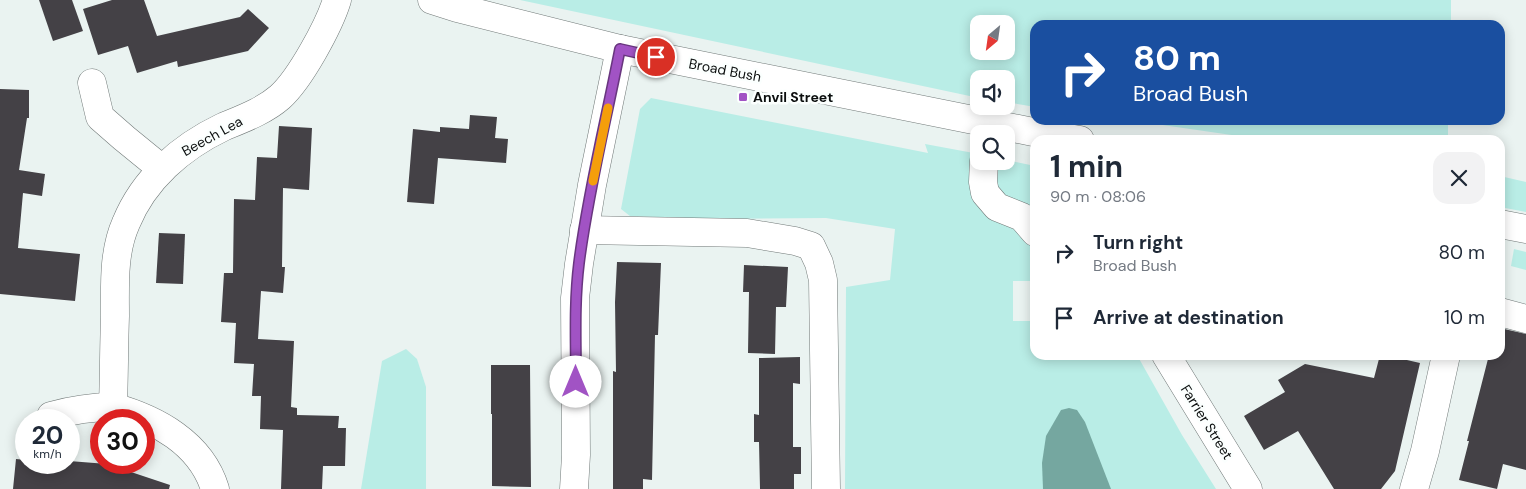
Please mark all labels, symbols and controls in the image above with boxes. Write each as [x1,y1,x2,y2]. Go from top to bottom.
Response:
north arrow [970,15,1015,60]
map controls [970,15,1015,170]
text: 80 m [1133,35,1221,81]
pin [635,36,677,78]
icon: right [1050,40,1115,105]
icon: arrive [642,43,670,71]
street label: Broad Bush [687,54,763,86]
button: sound [970,70,1015,115]
text: Broad Bush [1133,79,1248,108]
place label: Anvil Street [753,88,833,106]
marker: Anvil Street [737,91,749,103]
street label: Beech Lea [178,112,246,160]
button: search [970,125,1015,170]
text: 1 min [1050,147,1123,186]
button: close [1433,152,1485,204]
text: 90 m · 08:06 [1050,186,1146,207]
text: Turn right [1093,230,1183,255]
icon: right [1050,239,1078,267]
text: 80 m [1438,240,1485,265]
text: Broad Bush [1093,255,1177,276]
icon: arrive [1050,304,1078,332]
text: Arrive at destination [1093,305,1284,330]
text: 10 m [1444,305,1485,330]
position arrow [549,355,601,407]
street label: Farrier Street [1177,381,1237,463]
speed limit sign: 30 [90,409,155,474]
text: 20 [32,419,63,452]
text: km/h [33,446,62,462]

